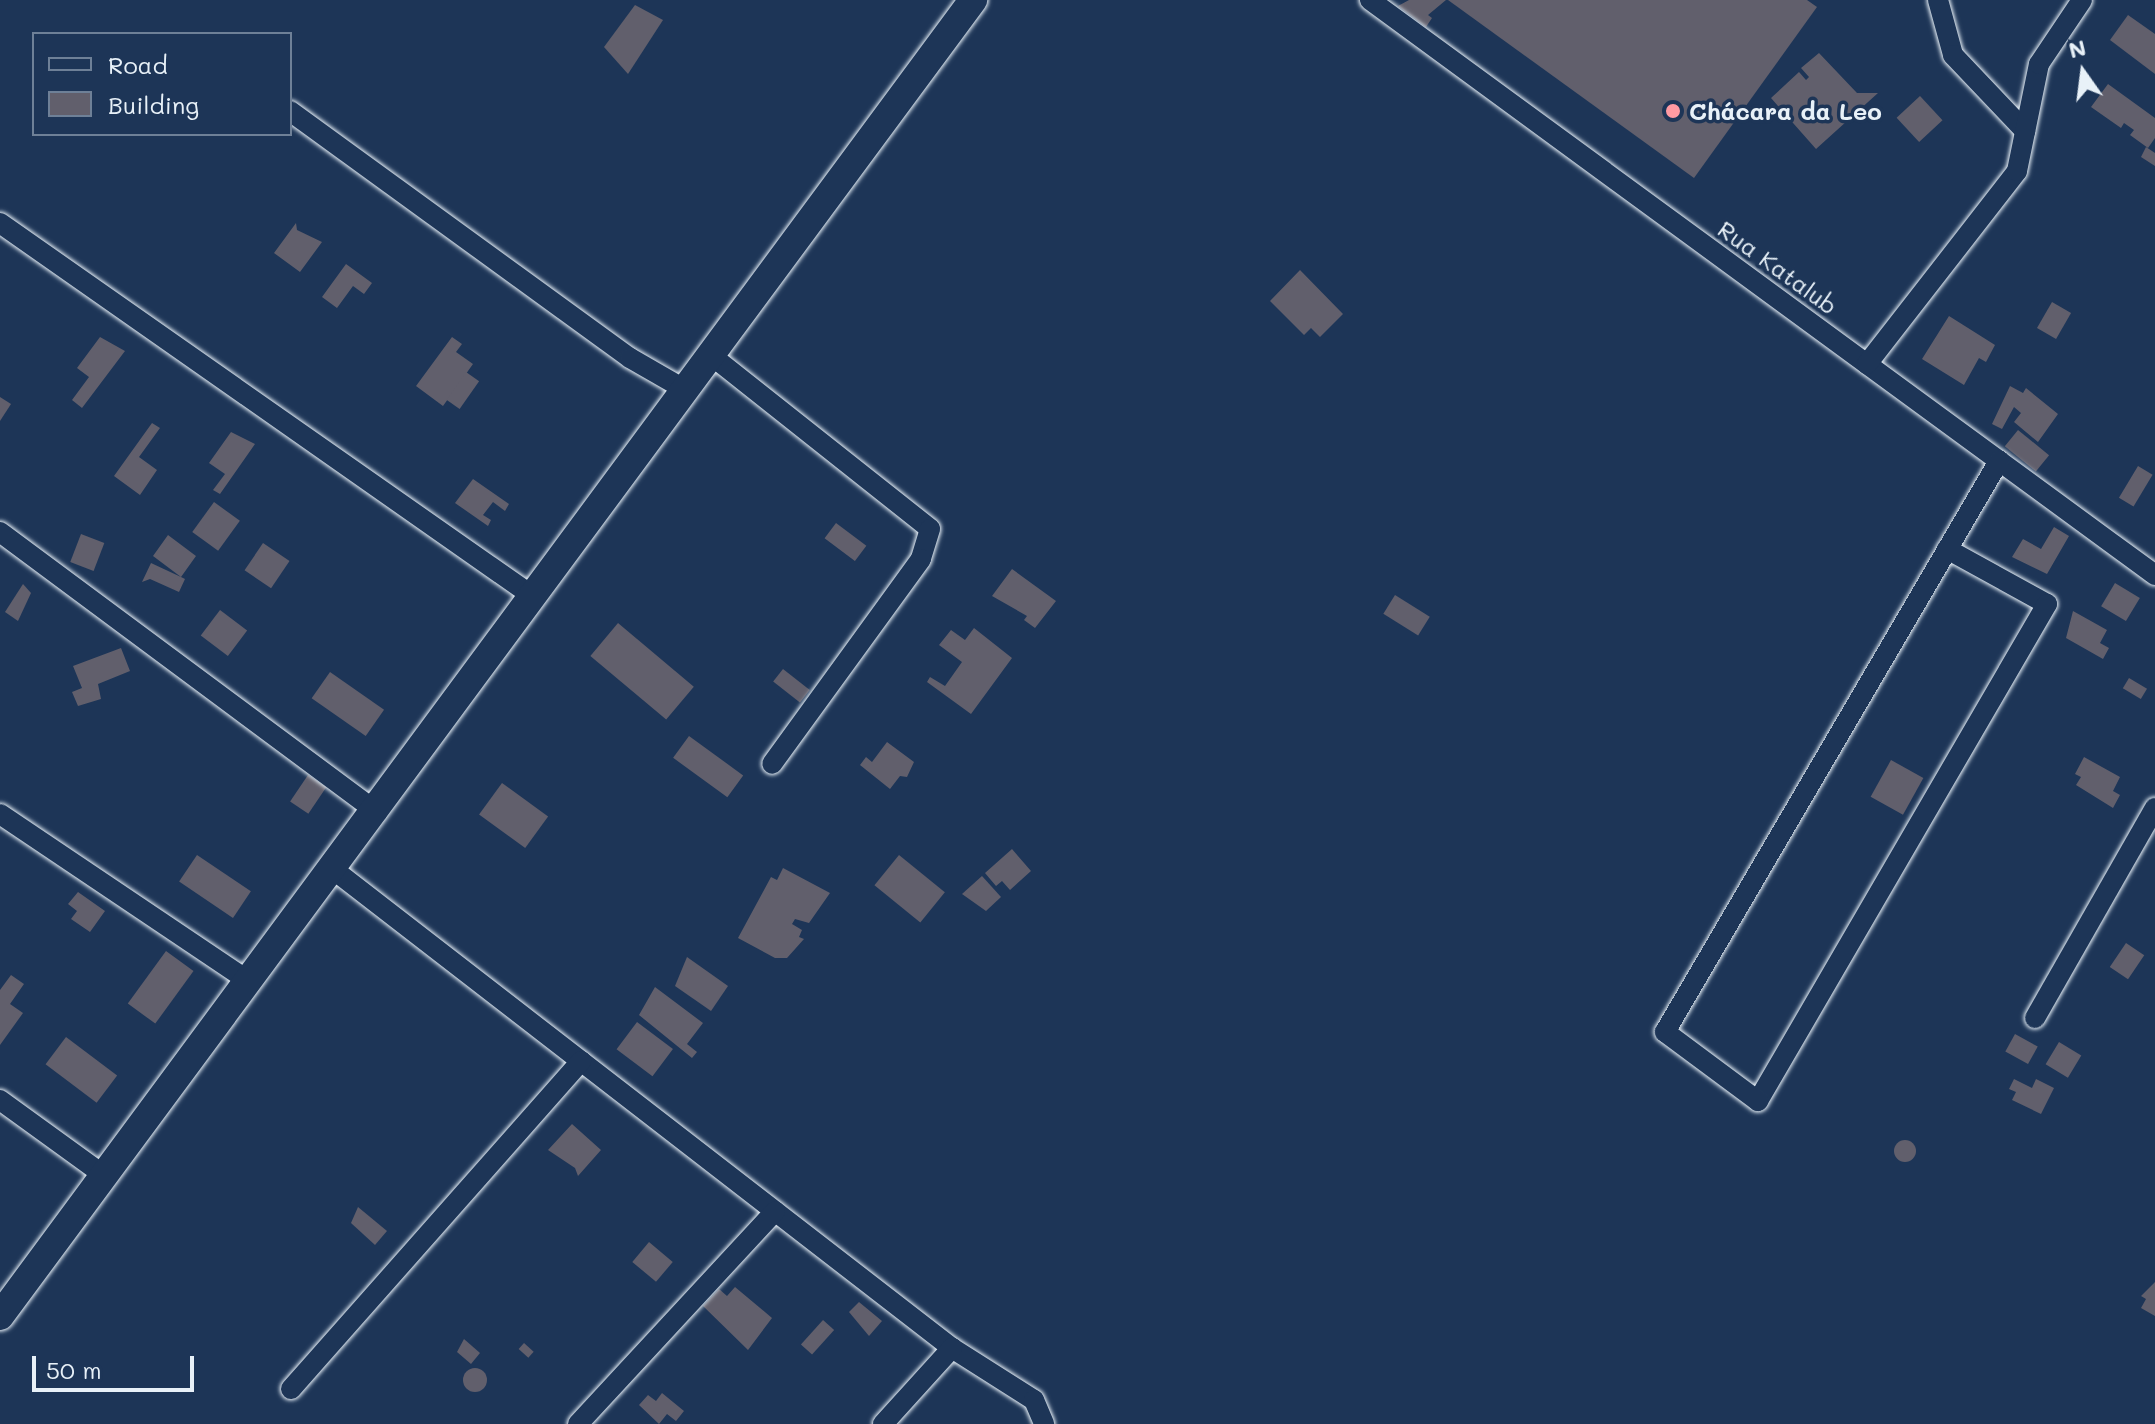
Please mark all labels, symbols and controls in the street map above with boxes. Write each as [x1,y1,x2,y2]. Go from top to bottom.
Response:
legend [32,32,292,136]
north arrow [2043,32,2123,112]
text: N [2065,32,2089,64]
text: Road [108,49,168,80]
text: Building [108,89,199,120]
place label: Chácara da Leo [1689,97,1882,125]
marker: Chácara da Leo [1664,102,1682,120]
street label: Rua Katalub [1713,214,1843,320]
scale bar [36,1340,198,1390]
text: 50 m [46,1354,102,1385]

